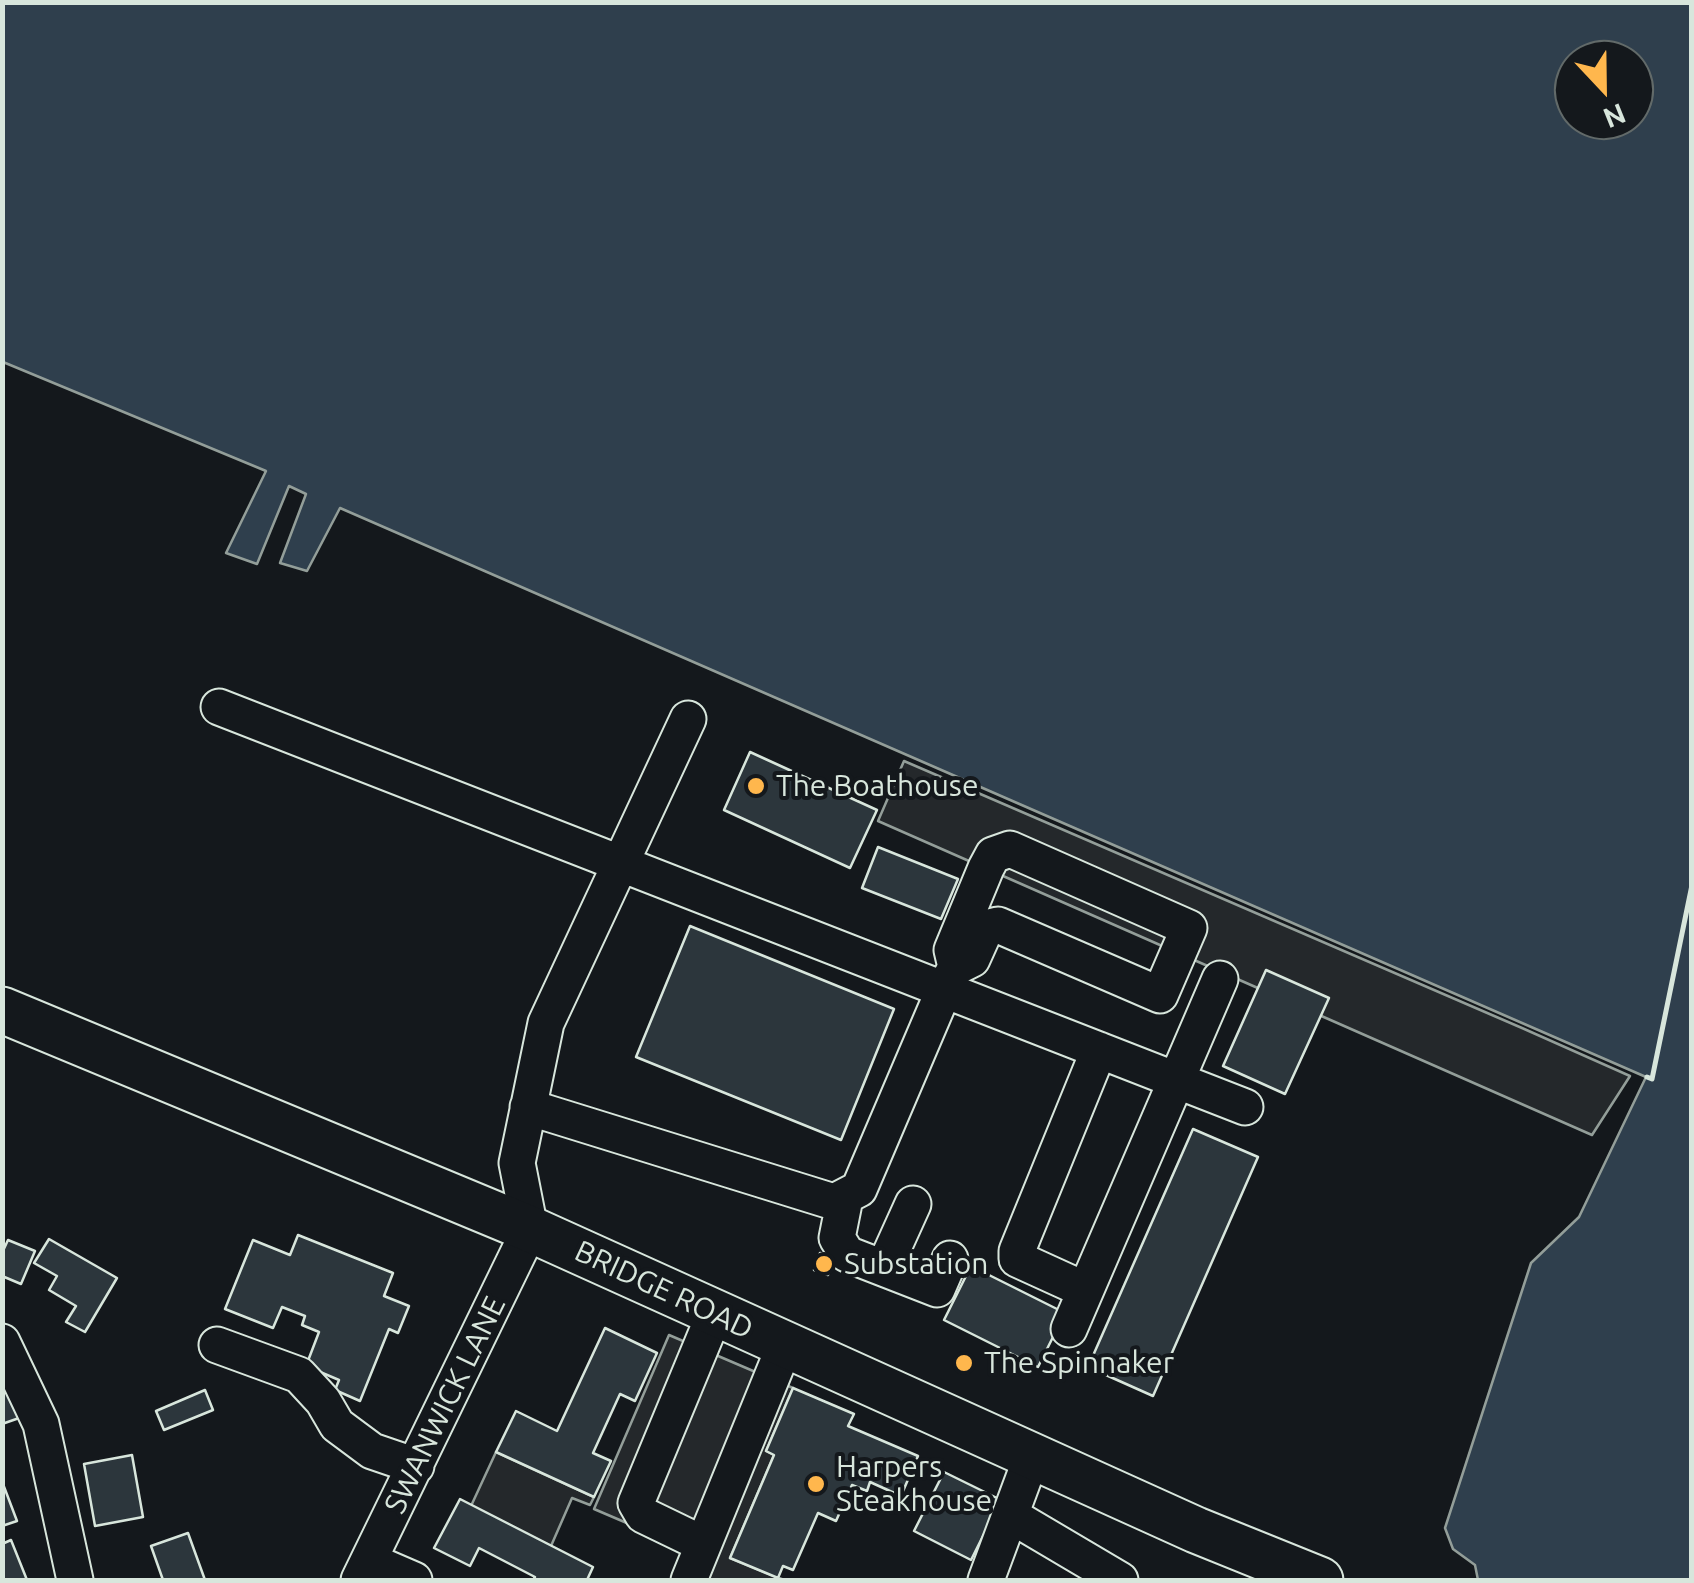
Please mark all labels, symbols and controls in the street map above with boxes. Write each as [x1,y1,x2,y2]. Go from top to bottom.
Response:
north arrow [1554,40,1654,140]
text: N [1599,98,1630,135]
place label: The Boathouse [776,768,978,804]
marker: The Boathouse [745,775,767,797]
street label: BRIDGE ROAD [569,1233,759,1347]
place label: Substation [844,1246,988,1282]
marker: Substation [813,1253,835,1275]
street label: SWANWICK LANE [377,1291,513,1519]
place label: The Spinnaker [984,1345,1174,1381]
marker: The Spinnaker [953,1352,975,1374]
place label: Harpers Steakhouse [836,1449,992,1520]
marker: Harpers Steakhouse [805,1473,827,1495]

